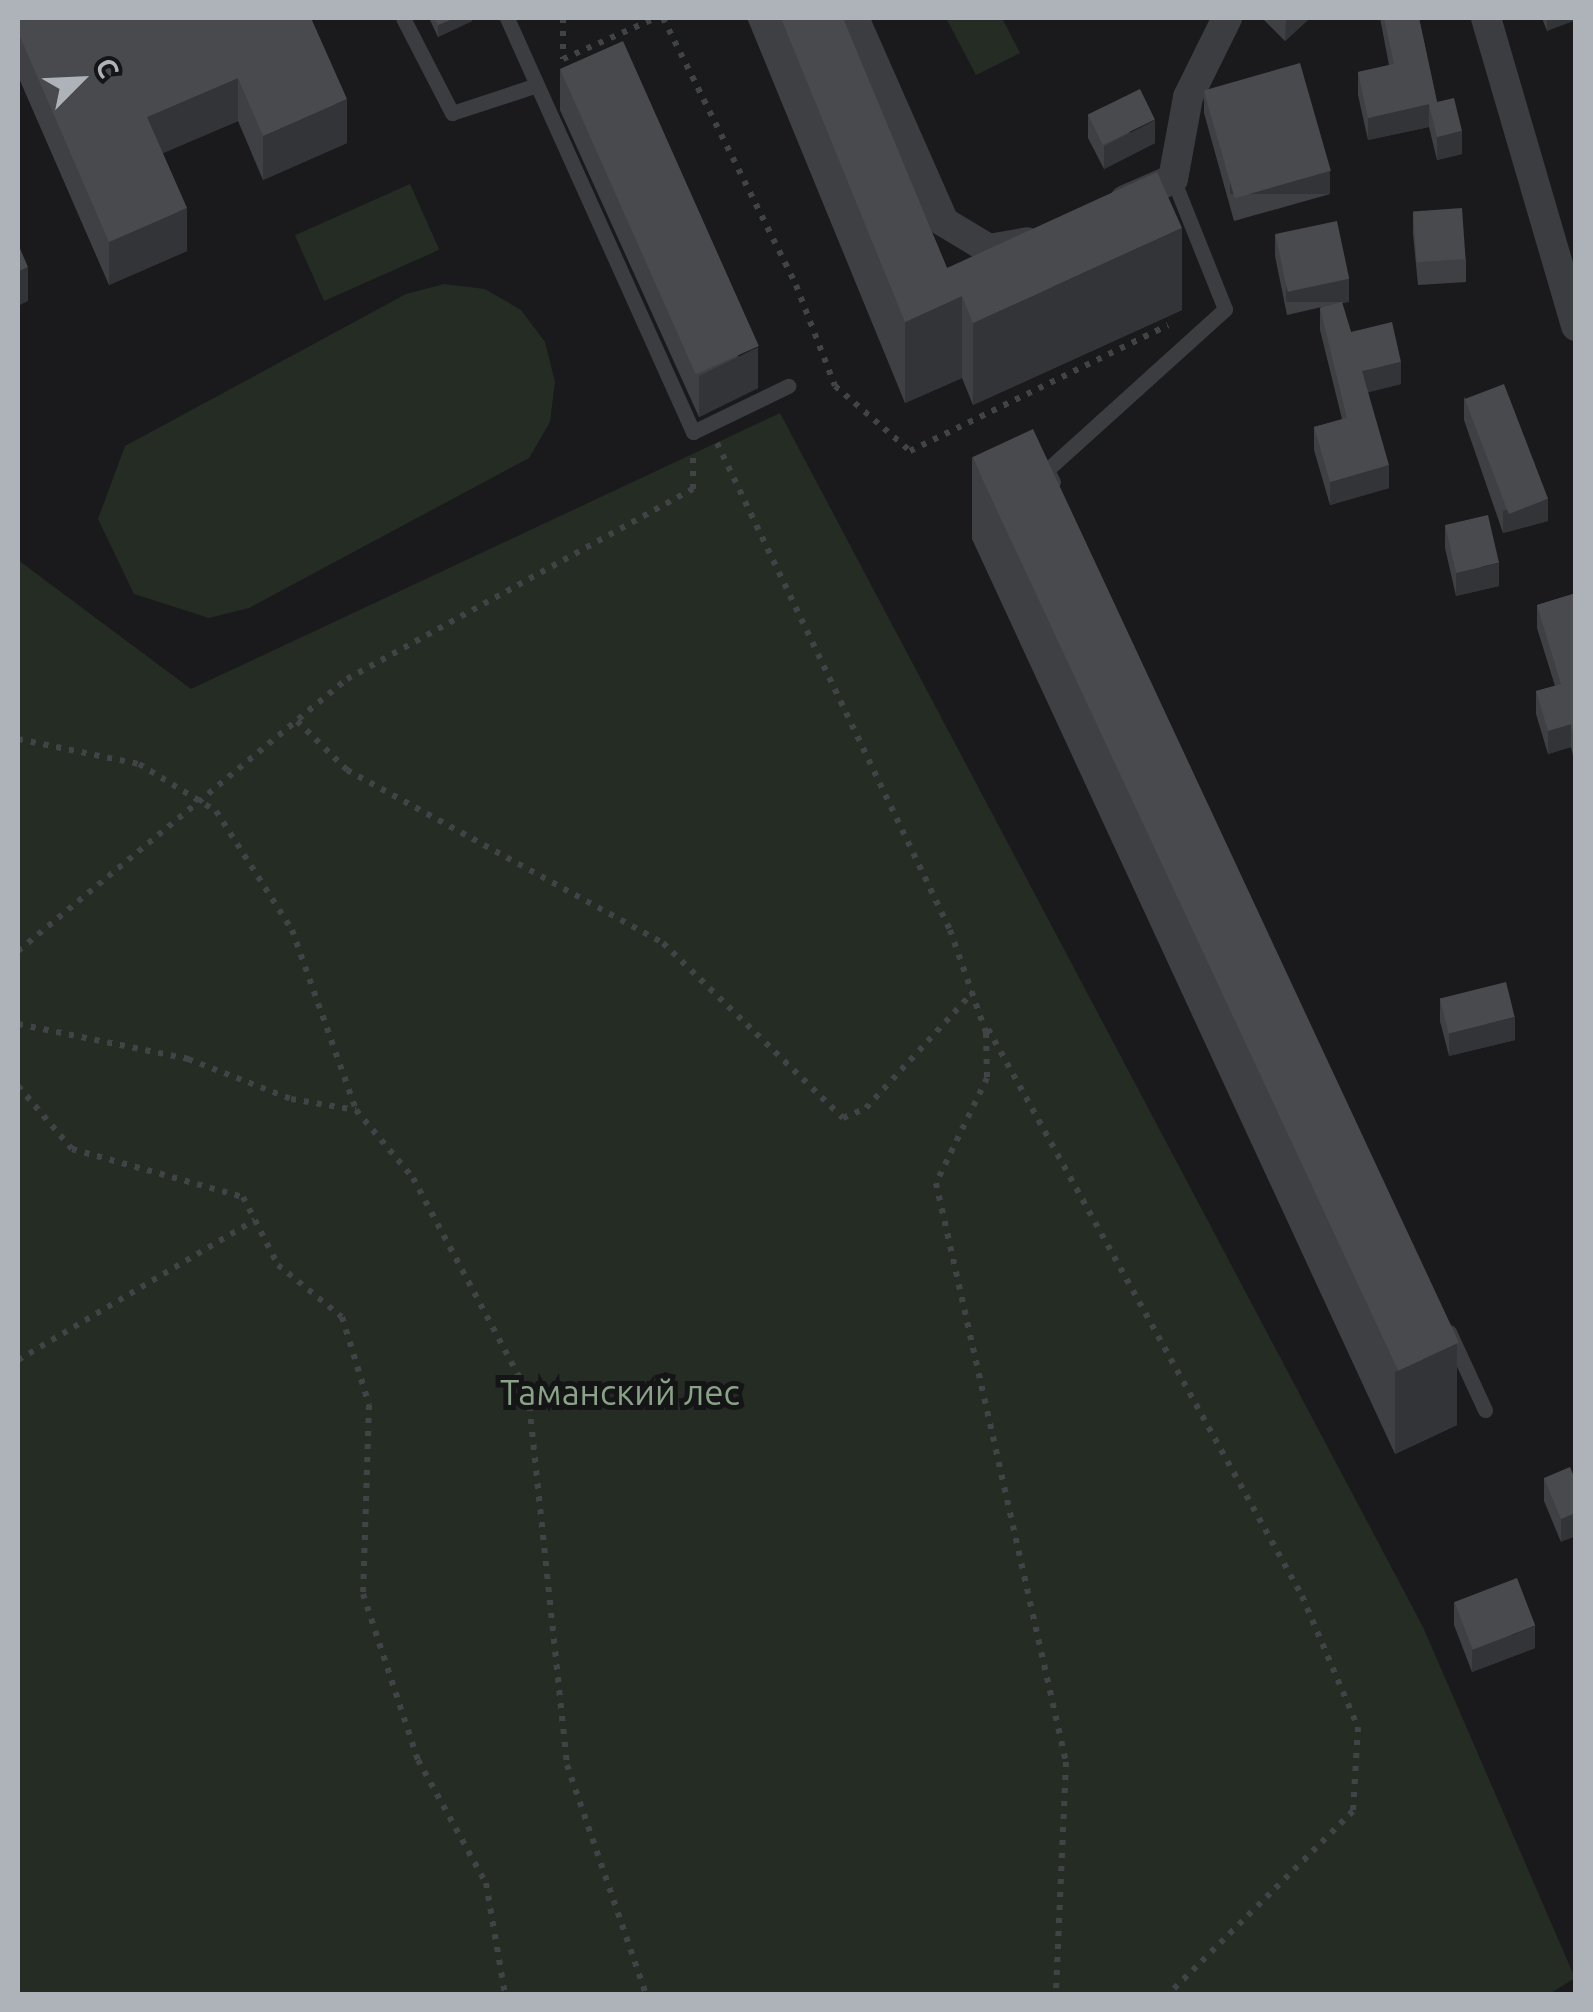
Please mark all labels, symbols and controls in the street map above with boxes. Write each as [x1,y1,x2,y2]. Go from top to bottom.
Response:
north arrow [30,30,130,130]
text: С [90,53,126,82]
park label: Таманский лес [500,1371,740,1413]

